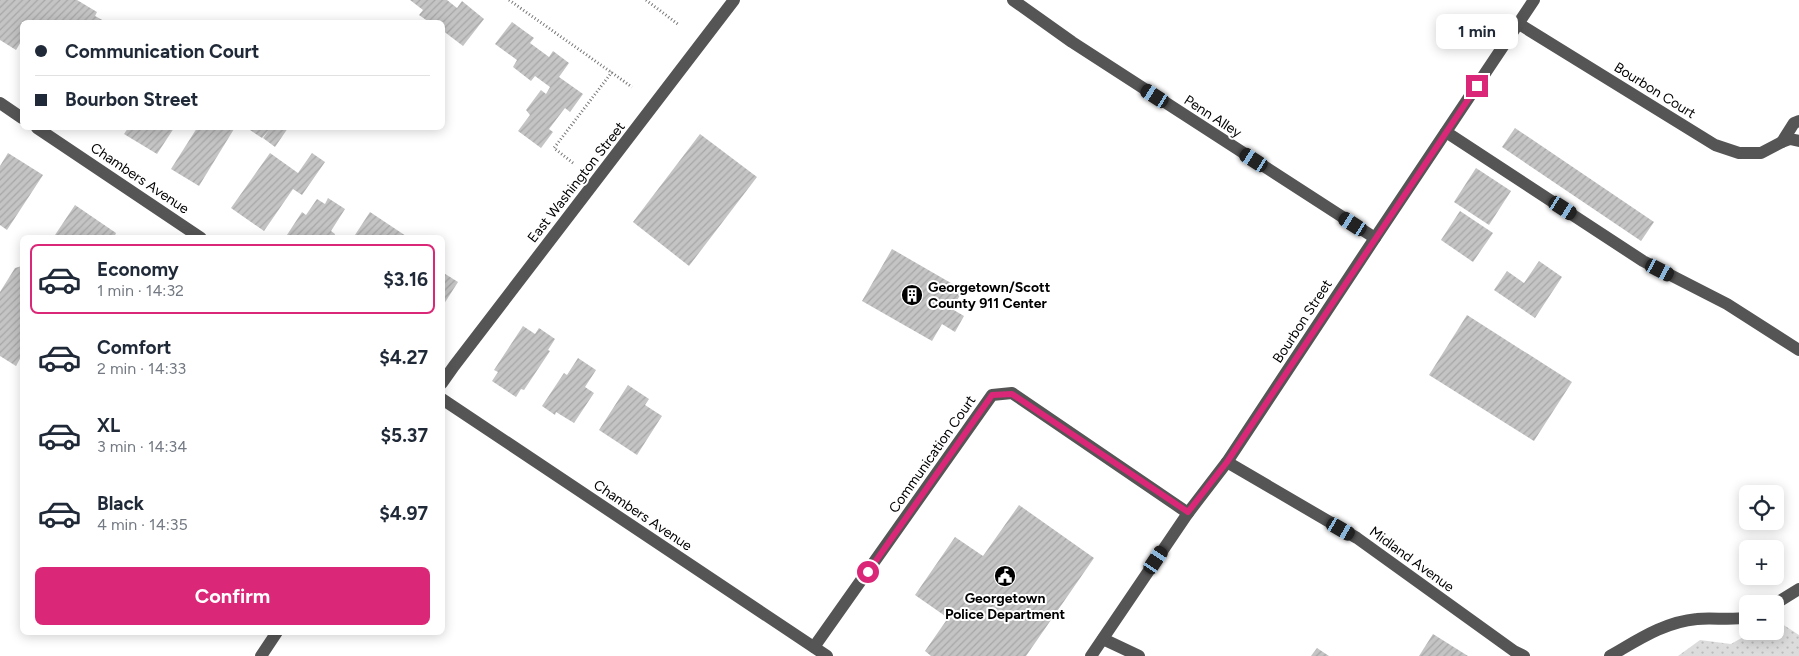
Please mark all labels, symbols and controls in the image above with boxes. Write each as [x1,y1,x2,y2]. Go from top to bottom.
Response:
callout: 1 min [1436,13,1518,48]
text: 1 min [1458,22,1496,41]
text: Communication Court [65,40,259,63]
street label: Bourbon Court [1611,59,1699,122]
route end [1466,75,1488,97]
car [1138,82,1171,110]
text: Bourbon Street [65,88,198,111]
street label: Penn Alley [1181,92,1245,142]
street label: East Washington Street [524,119,629,246]
street label: Chambers Avenue [87,139,192,218]
car [1237,146,1270,174]
car [1546,194,1579,222]
car [1336,210,1369,238]
icon: car [37,257,82,302]
car [1643,257,1676,283]
text: Economy [97,258,179,281]
text: $3.16 [383,268,428,291]
street label: Bourbon Street [1269,276,1336,366]
place label: Georgetown/Scott County 911 Center [928,279,1051,312]
text: 1 min · 14:32 [97,281,184,300]
building icon: Georgetown/Scott County 911 Center [900,283,924,307]
icon: car [37,335,82,380]
text: Comfort [97,336,172,359]
text: $4.27 [379,346,428,369]
text: 2 min · 14:33 [97,359,186,378]
street label: Communication Court [885,392,979,516]
icon: car [37,413,82,458]
text: XL [97,414,120,437]
text: $5.37 [381,424,428,447]
text: 3 min · 14:34 [97,437,187,456]
street label: Chambers Avenue [590,476,695,555]
map controls [1739,485,1784,640]
button: locate [1739,485,1784,530]
icon: car [37,491,82,536]
text: Black [97,492,144,515]
text: $4.97 [379,502,428,525]
text: 4 min · 14:35 [97,515,188,534]
car [1324,515,1357,543]
street label: Midland Avenue [1366,523,1458,596]
button: + [1739,540,1784,585]
car [1141,543,1170,577]
route start [857,561,879,583]
public building icon: Georgetown Police Department [993,564,1017,588]
button: Confirm [35,567,430,625]
place label: Georgetown Police Department [945,590,1065,623]
button: − [1739,595,1784,640]

